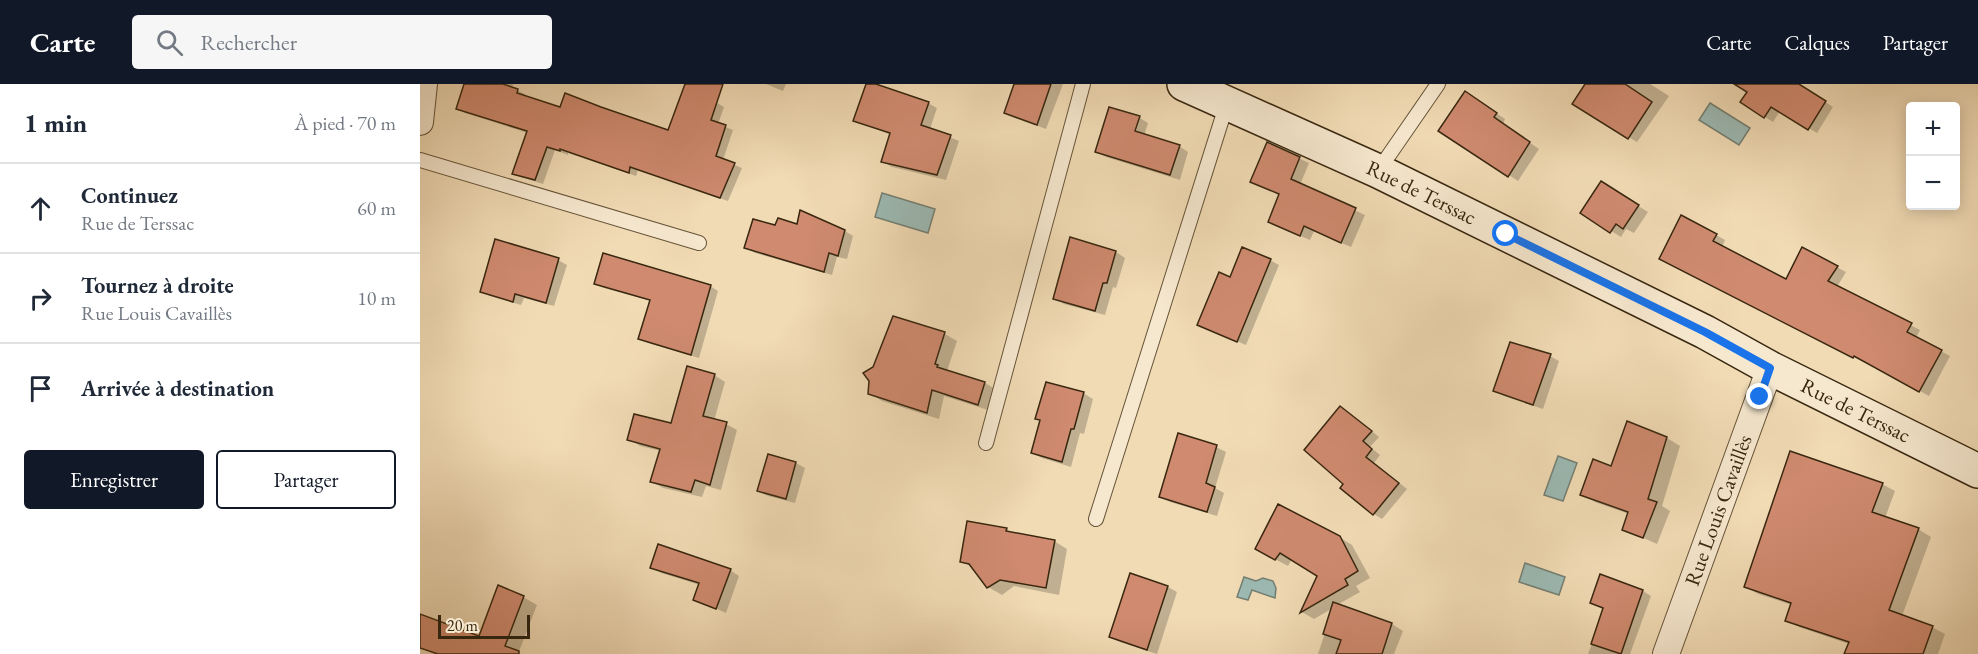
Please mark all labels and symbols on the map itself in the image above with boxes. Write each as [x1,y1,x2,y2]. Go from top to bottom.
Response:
street label: Rue de Terssac [1362,154,1481,230]
route start [1492,220,1518,246]
street label: Rue de Terssac [1797,371,1915,449]
route end [1746,383,1772,409]
street label: Rue Louis Cavaillès [1678,431,1758,589]
scale bar [438,612,530,640]

